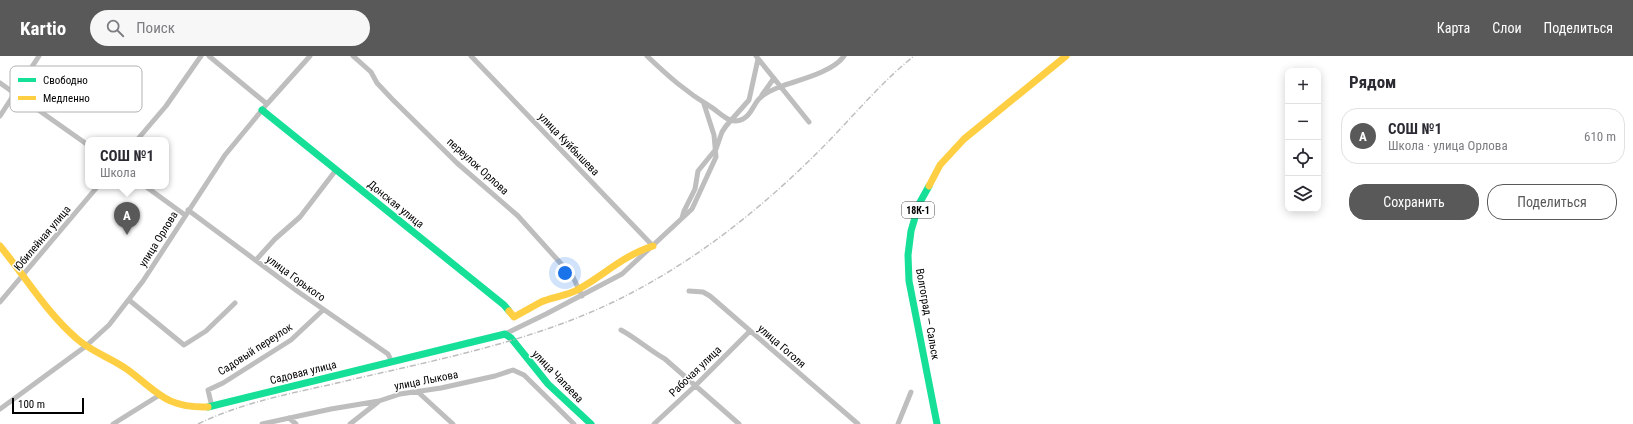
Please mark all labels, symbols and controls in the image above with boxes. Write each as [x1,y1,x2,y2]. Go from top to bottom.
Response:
search box [90,10,370,46]
text: Kartio [20,17,66,40]
icon: search [104,17,126,39]
text: Поиск [136,19,175,37]
text: Карта [1437,20,1470,36]
text: Слои [1492,20,1522,36]
text: Поделиться [1544,20,1613,36]
legend [10,66,142,112]
map controls [1285,68,1321,212]
button: + [1285,68,1321,104]
text: Рядом [1349,72,1396,92]
text: Свободно [43,74,88,87]
text: Медленно [43,92,90,105]
button: − [1285,104,1321,140]
street label: улица Куйбышева [536,110,602,178]
text: СОШ №1 [1388,120,1442,138]
text: A [1359,129,1367,144]
text: 610 m [1584,129,1616,144]
street label: переулок Орлова [444,135,511,197]
popup [85,137,169,189]
text: Школа · улица Орлова [1388,138,1508,153]
button: locate [1285,140,1321,176]
text: СОШ №1 [100,147,154,165]
text: Школа [100,165,136,180]
button: layers [1285,176,1321,212]
street label: Донская улица [365,178,426,231]
button: Сохранить [1349,184,1479,220]
button: Поделиться [1487,184,1617,220]
pin: A [114,202,140,235]
road number: 18К-1 [902,202,934,218]
street label: Юбилейная улица [11,203,73,274]
street label: улица Орлова [136,209,181,269]
street label: улица Горького [264,253,328,304]
your location [555,263,575,283]
street label: Волгоград — Сальск [913,267,942,361]
street label: Садовый переулок [216,320,296,378]
street label: улица Гоголя [755,322,808,371]
street label: Рабочая улица [667,343,724,399]
street label: улица Чапаева [529,347,586,405]
street label: Садовая улица [268,358,338,387]
street label: улица Лыкова [393,368,459,393]
scale bar [12,396,84,415]
text: 100 m [18,398,45,411]

